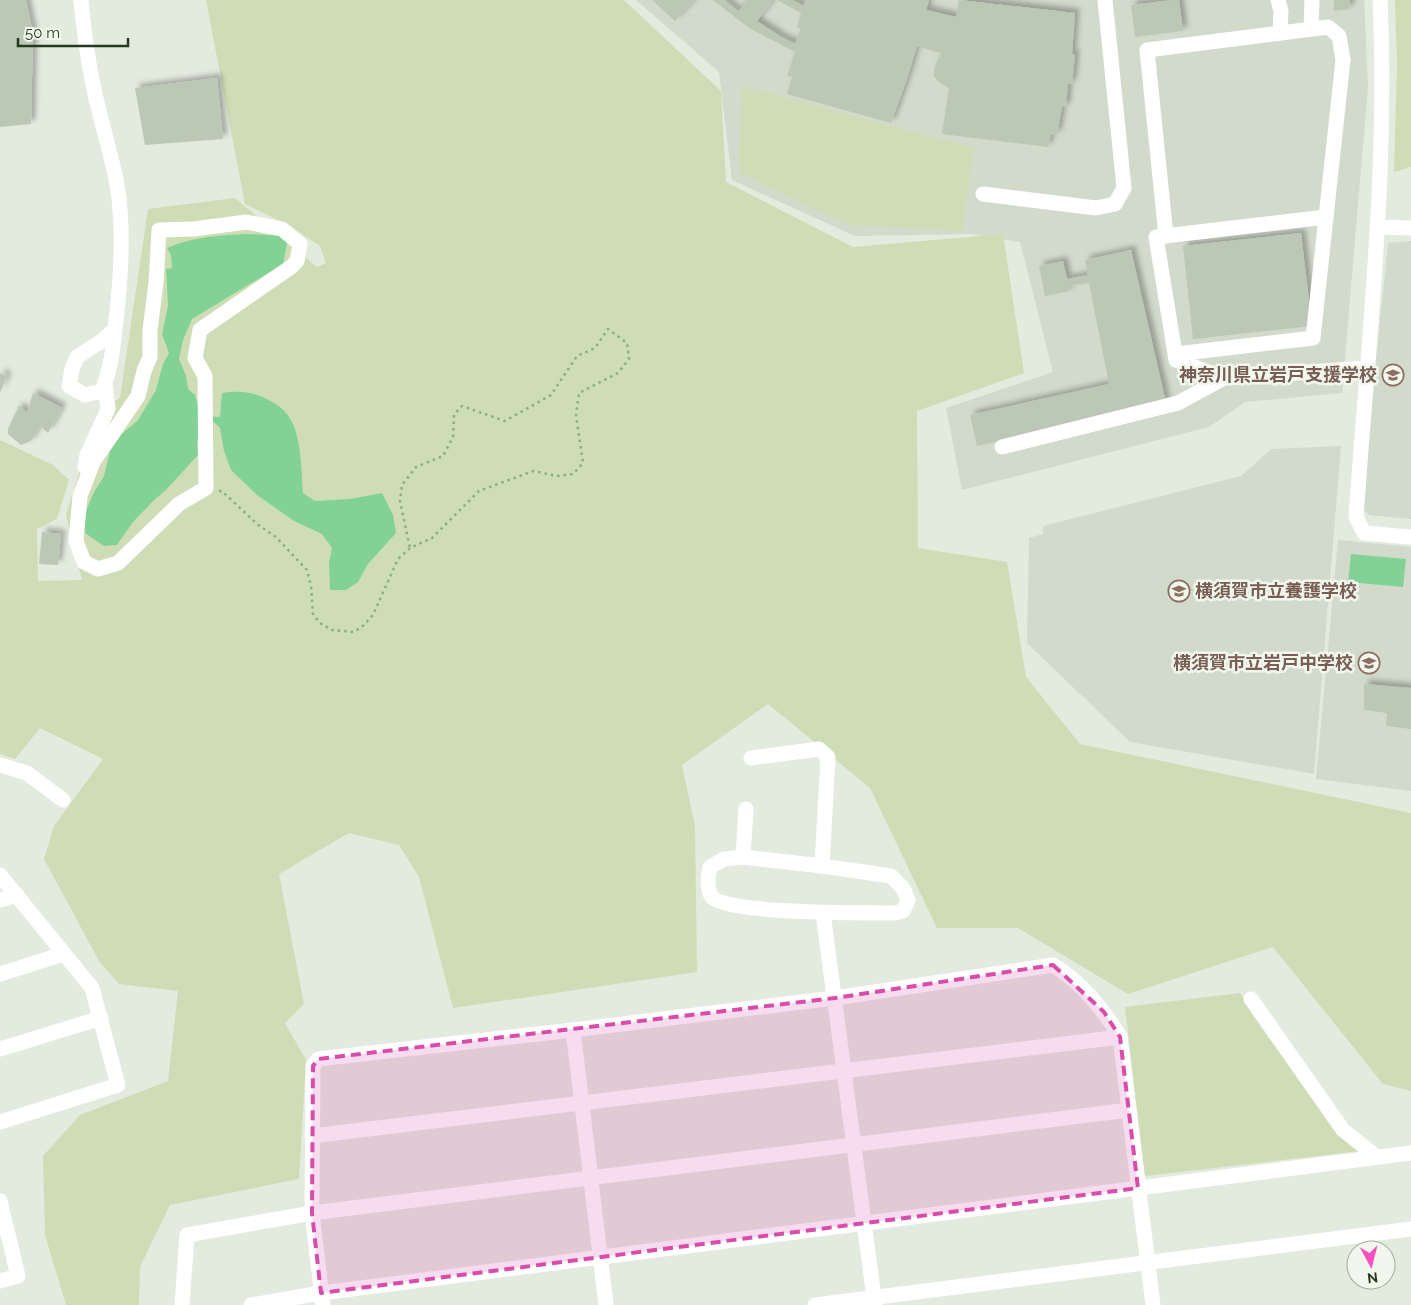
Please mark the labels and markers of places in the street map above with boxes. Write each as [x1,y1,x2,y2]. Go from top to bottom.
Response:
school or university icon: 神奈川県立岩戸支援学校 [1381,363,1405,387]
place label: 神奈川県立岩戸支援学校 [1179,364,1377,385]
school or university icon: 横須賀市立養護学校 [1167,579,1191,603]
place label: 横須賀市立養護学校 [1195,580,1357,601]
school or university icon: 横須賀市立岩戸中学校 [1357,651,1381,675]
place label: 横須賀市立岩戸中学校 [1173,652,1353,673]

